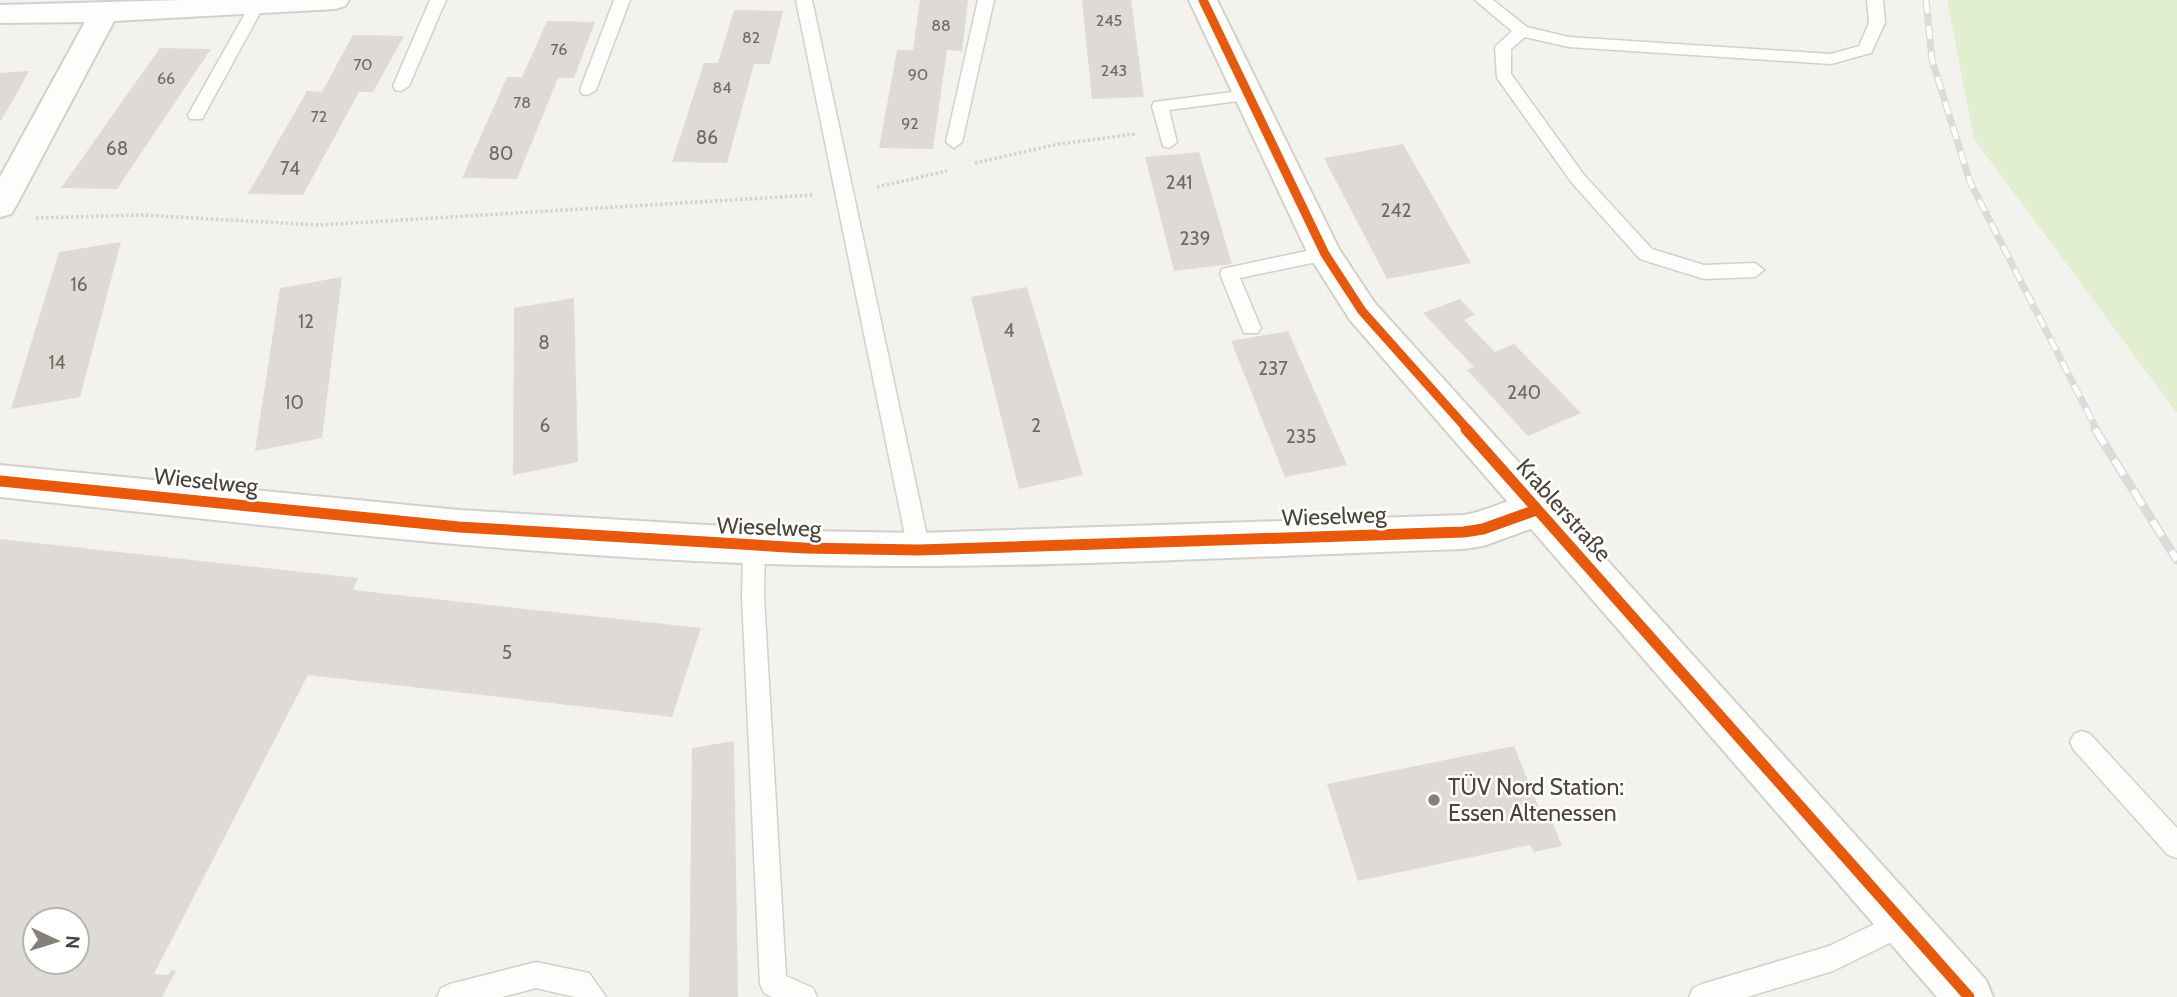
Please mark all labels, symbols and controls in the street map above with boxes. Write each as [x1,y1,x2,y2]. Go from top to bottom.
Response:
house number: 245 [1096,11,1122,30]
house number: 88 [931,16,951,35]
house number: 82 [742,28,760,47]
house number: 76 [551,40,567,59]
house number: 70 [353,55,373,74]
house number: 243 [1101,61,1127,80]
house number: 90 [908,65,928,84]
house number: 66 [157,69,175,88]
house number: 84 [713,78,731,97]
house number: 78 [513,93,531,112]
house number: 72 [311,107,327,126]
house number: 92 [901,114,919,133]
house number: 86 [696,126,718,149]
house number: 68 [106,137,128,160]
house number: 80 [489,142,513,165]
house number: 74 [280,157,300,180]
house number: 241 [1165,171,1193,194]
house number: 242 [1381,199,1411,222]
house number: 239 [1179,227,1211,250]
house number: 16 [71,273,88,296]
house number: 12 [298,310,314,333]
house number: 4 [1004,319,1015,342]
house number: 8 [538,331,550,354]
house number: 14 [48,351,66,374]
house number: 237 [1258,357,1288,380]
house number: 240 [1507,381,1541,404]
house number: 10 [284,391,304,414]
house number: 6 [540,414,550,437]
house number: 2 [1031,414,1041,437]
house number: 235 [1286,425,1316,448]
street label: Krablerstraße [1511,453,1618,567]
street label: Wieselweg [152,462,260,500]
street label: Wieselweg [1281,500,1387,532]
street label: Wieselweg [716,511,822,543]
house number: 5 [502,641,512,664]
place label: TÜV Nord Station: Essen Altenessen [1448,773,1624,827]
marker: TÜV Nord Station: Essen Altenessen [1426,792,1442,808]
north arrow [21,906,91,976]
text: N [61,935,84,950]

